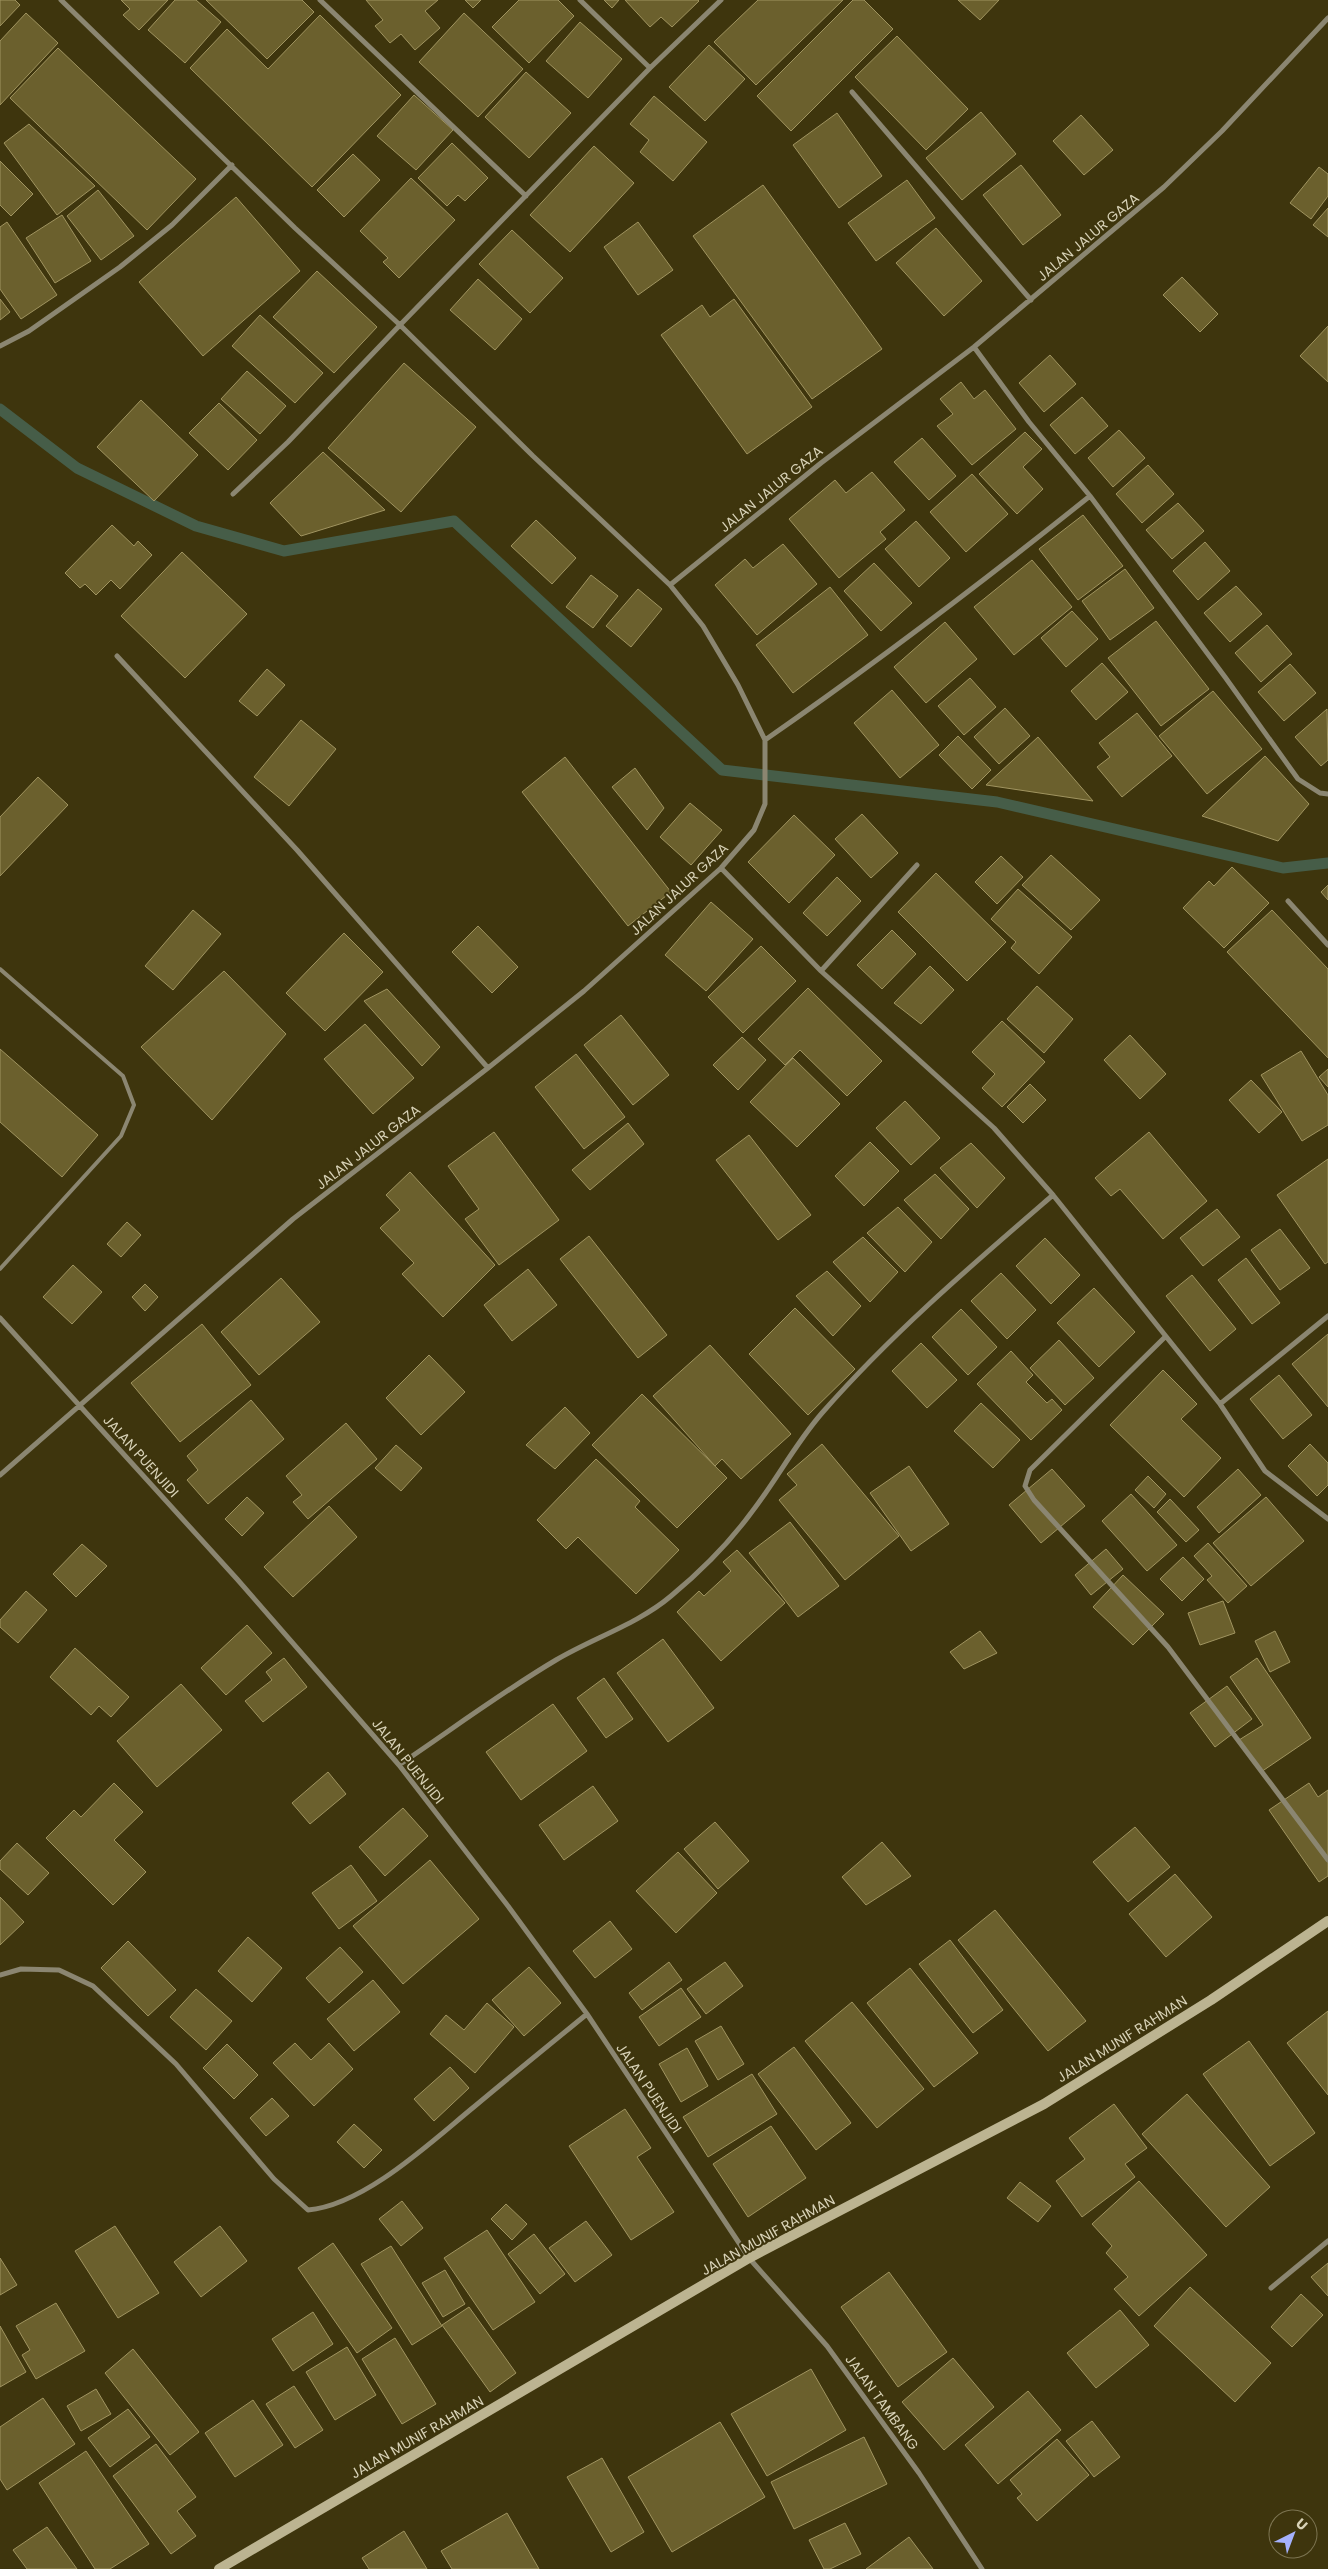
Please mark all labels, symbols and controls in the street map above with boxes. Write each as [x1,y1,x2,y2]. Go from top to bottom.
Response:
street label: JALAN JALUR GAZA [1033,188,1143,286]
street label: JALAN JALUR GAZA [715,441,827,537]
street label: JALAN JALUR GAZA [625,838,733,940]
street label: JALAN JALUR GAZA [311,1100,425,1194]
street label: JALAN PUENJIDI [99,1410,183,1502]
street label: JALAN PUENJIDI [367,1714,449,1808]
street label: JALAN MUNIF RAHMAN [1053,1991,1191,2087]
street label: JALAN PUENJIDI [611,2039,687,2137]
street label: JALAN MUNIF RAHMAN [697,2190,839,2280]
street label: JALAN TAMBANG [840,2350,924,2454]
street label: JALAN MUNIF RAHMAN [347,2391,487,2483]
north arrow [1268,2509,1318,2559]
text: U [1291,2514,1312,2535]

